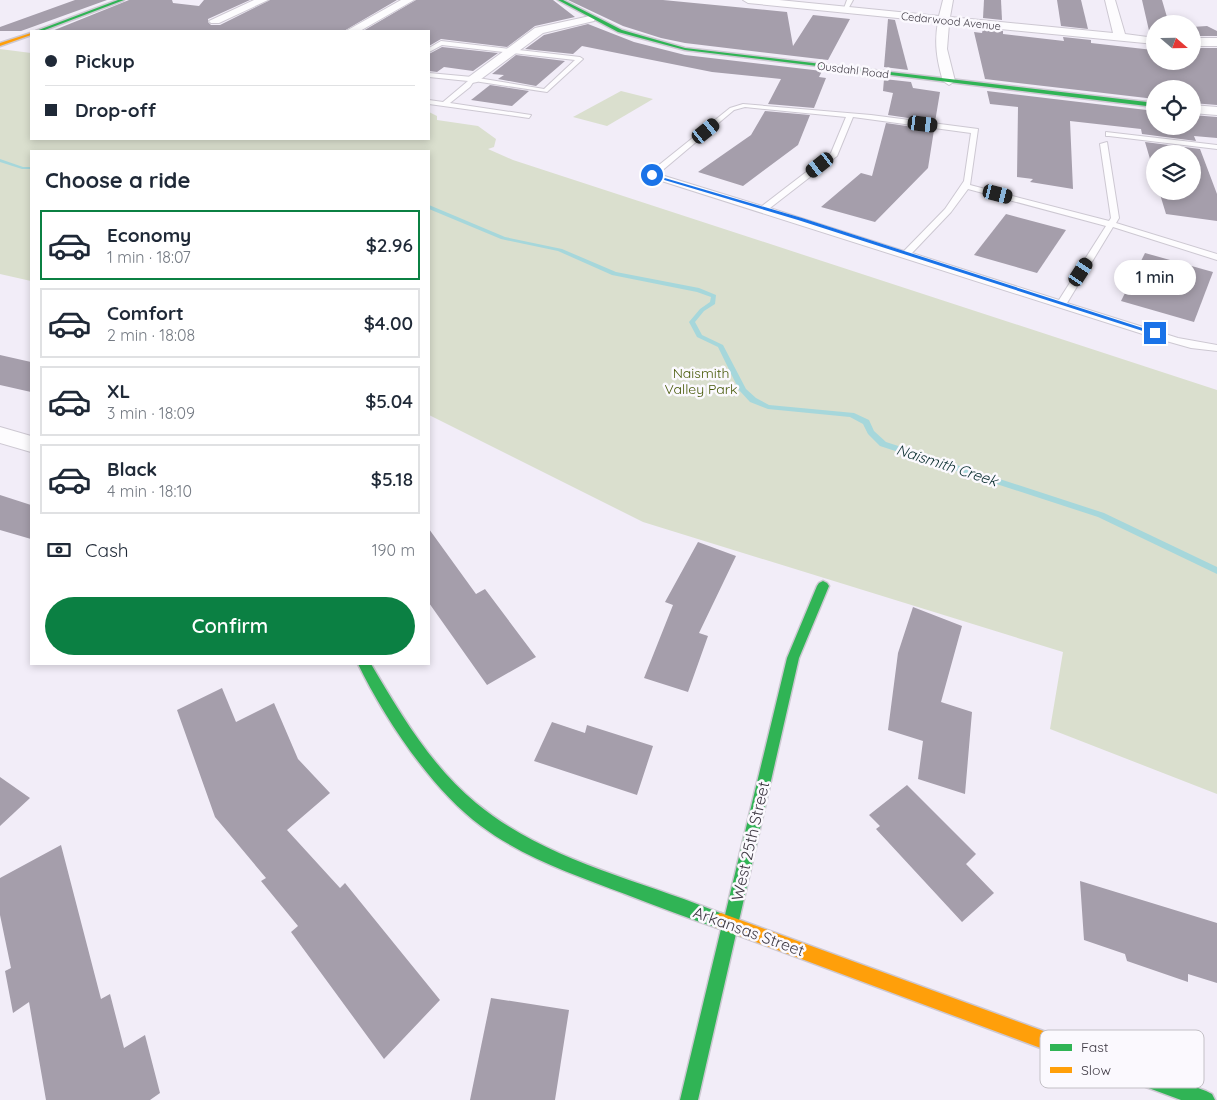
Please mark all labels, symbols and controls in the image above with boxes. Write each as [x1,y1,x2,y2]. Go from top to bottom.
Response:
street label: Cedarwood Avenue [900,9,1002,33]
north arrow [1146,15,1201,70]
map controls [1146,15,1201,200]
text: Pickup [75,49,135,73]
street label: Ousdahl Road [816,59,890,81]
button: locate [1146,80,1201,135]
text: Drop-off [75,98,156,122]
car [907,115,938,133]
car [689,116,722,146]
button: layers [1146,145,1201,200]
car [803,150,836,180]
route start [641,164,663,186]
text: Choose a ride [45,166,190,194]
car [981,183,1014,205]
icon: car [47,223,92,268]
text: Economy [107,223,191,247]
text: $2.96 [366,233,413,257]
text: 1 min · 18:07 [107,247,191,267]
car [1066,255,1095,289]
callout: 1 min [1114,260,1196,296]
text: 1 min [1136,267,1174,287]
icon: car [47,301,92,346]
text: Comfort [107,301,184,325]
text: $4.00 [364,311,413,335]
route end [1144,322,1166,344]
text: 2 min · 18:08 [107,325,195,345]
park label: Naismith Valley Park [664,364,738,398]
icon: car [47,379,92,424]
text: XL [107,379,130,403]
text: $5.04 [365,389,413,413]
text: 3 min · 18:09 [107,403,195,423]
water label: Naismith Creek [894,440,1002,491]
icon: car [47,457,92,502]
text: Black [107,457,157,481]
text: $5.18 [371,467,413,491]
text: 4 min · 18:10 [107,481,192,501]
icon: cash [45,536,73,564]
text: Cash [85,538,129,562]
text: 190 m [372,540,415,560]
button: Confirm [45,597,415,655]
street label: West 25th Street [727,779,773,903]
street label: Arkansas Street [691,902,807,960]
legend [1040,1030,1204,1088]
text: Fast [1081,1038,1109,1056]
text: Slow [1081,1061,1111,1079]

